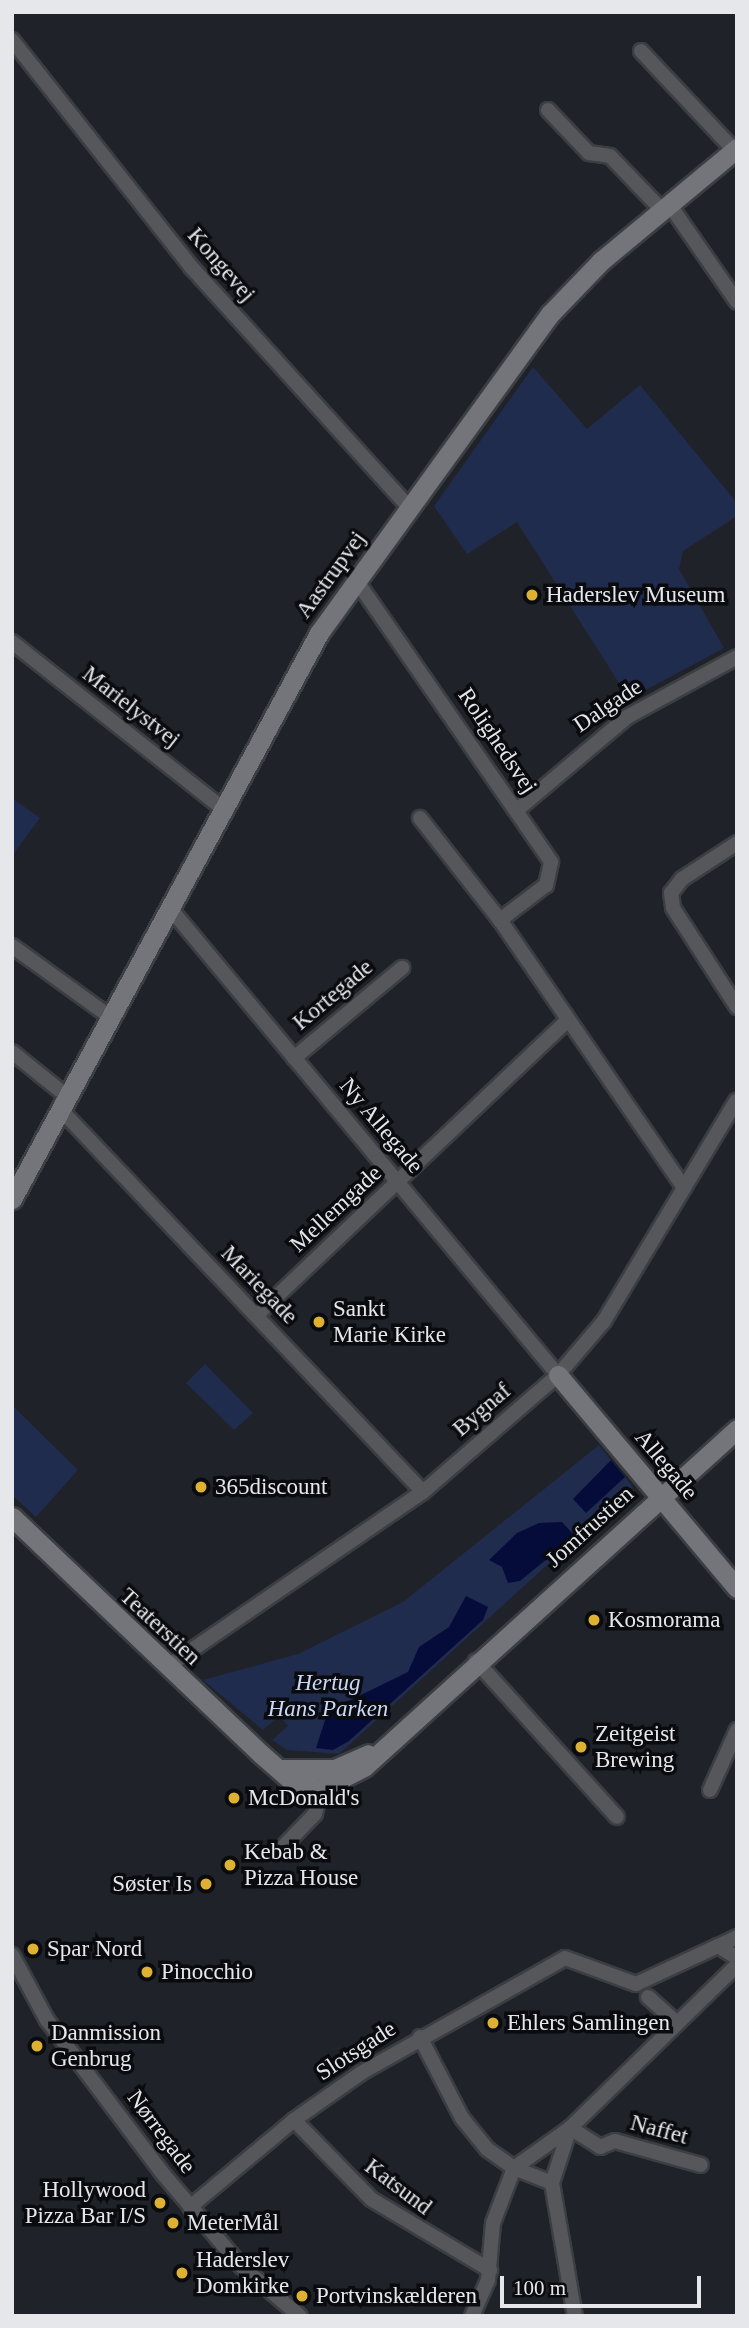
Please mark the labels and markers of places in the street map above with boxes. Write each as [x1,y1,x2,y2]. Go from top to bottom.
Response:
place label: Haderslev Museum [546,581,725,609]
marker: Haderslev Museum [524,587,540,603]
place label: Sankt Marie Kirke [333,1295,446,1349]
marker: Sankt Marie Kirke [311,1314,327,1330]
place label: 365discount [215,1473,327,1501]
marker: 365discount [193,1479,209,1495]
place label: Kosmorama [608,1606,720,1634]
marker: Kosmorama [586,1612,602,1628]
place label: Zeitgeist Brewing [595,1720,675,1774]
marker: Zeitgeist Brewing [573,1739,589,1755]
place label: McDonald's [248,1784,359,1812]
marker: McDonald's [226,1790,242,1806]
place label: Kebab & Pizza House [244,1838,358,1892]
marker: Kebab & Pizza House [222,1857,238,1873]
place label: Søster Is [112,1870,192,1898]
marker: Søster Is [198,1876,214,1892]
place label: Spar Nord [47,1935,142,1963]
marker: Spar Nord [25,1941,41,1957]
place label: Pinocchio [161,1958,253,1986]
marker: Pinocchio [139,1964,155,1980]
place label: Ehlers Samlingen [507,2009,670,2037]
marker: Ehlers Samlingen [485,2015,501,2031]
place label: Danmission Genbrug [51,2019,161,2073]
marker: Danmission Genbrug [29,2038,45,2054]
place label: Hollywood Pizza Bar I/S [25,2176,146,2230]
marker: Hollywood Pizza Bar I/S [152,2195,168,2211]
place label: MeterMål [187,2209,279,2237]
marker: MeterMål [165,2215,181,2231]
place label: Haderslev Domkirke [196,2246,289,2300]
marker: Haderslev Domkirke [174,2265,190,2281]
place label: Portvinskælderen [316,2282,477,2310]
marker: Portvinskælderen [294,2288,310,2304]

